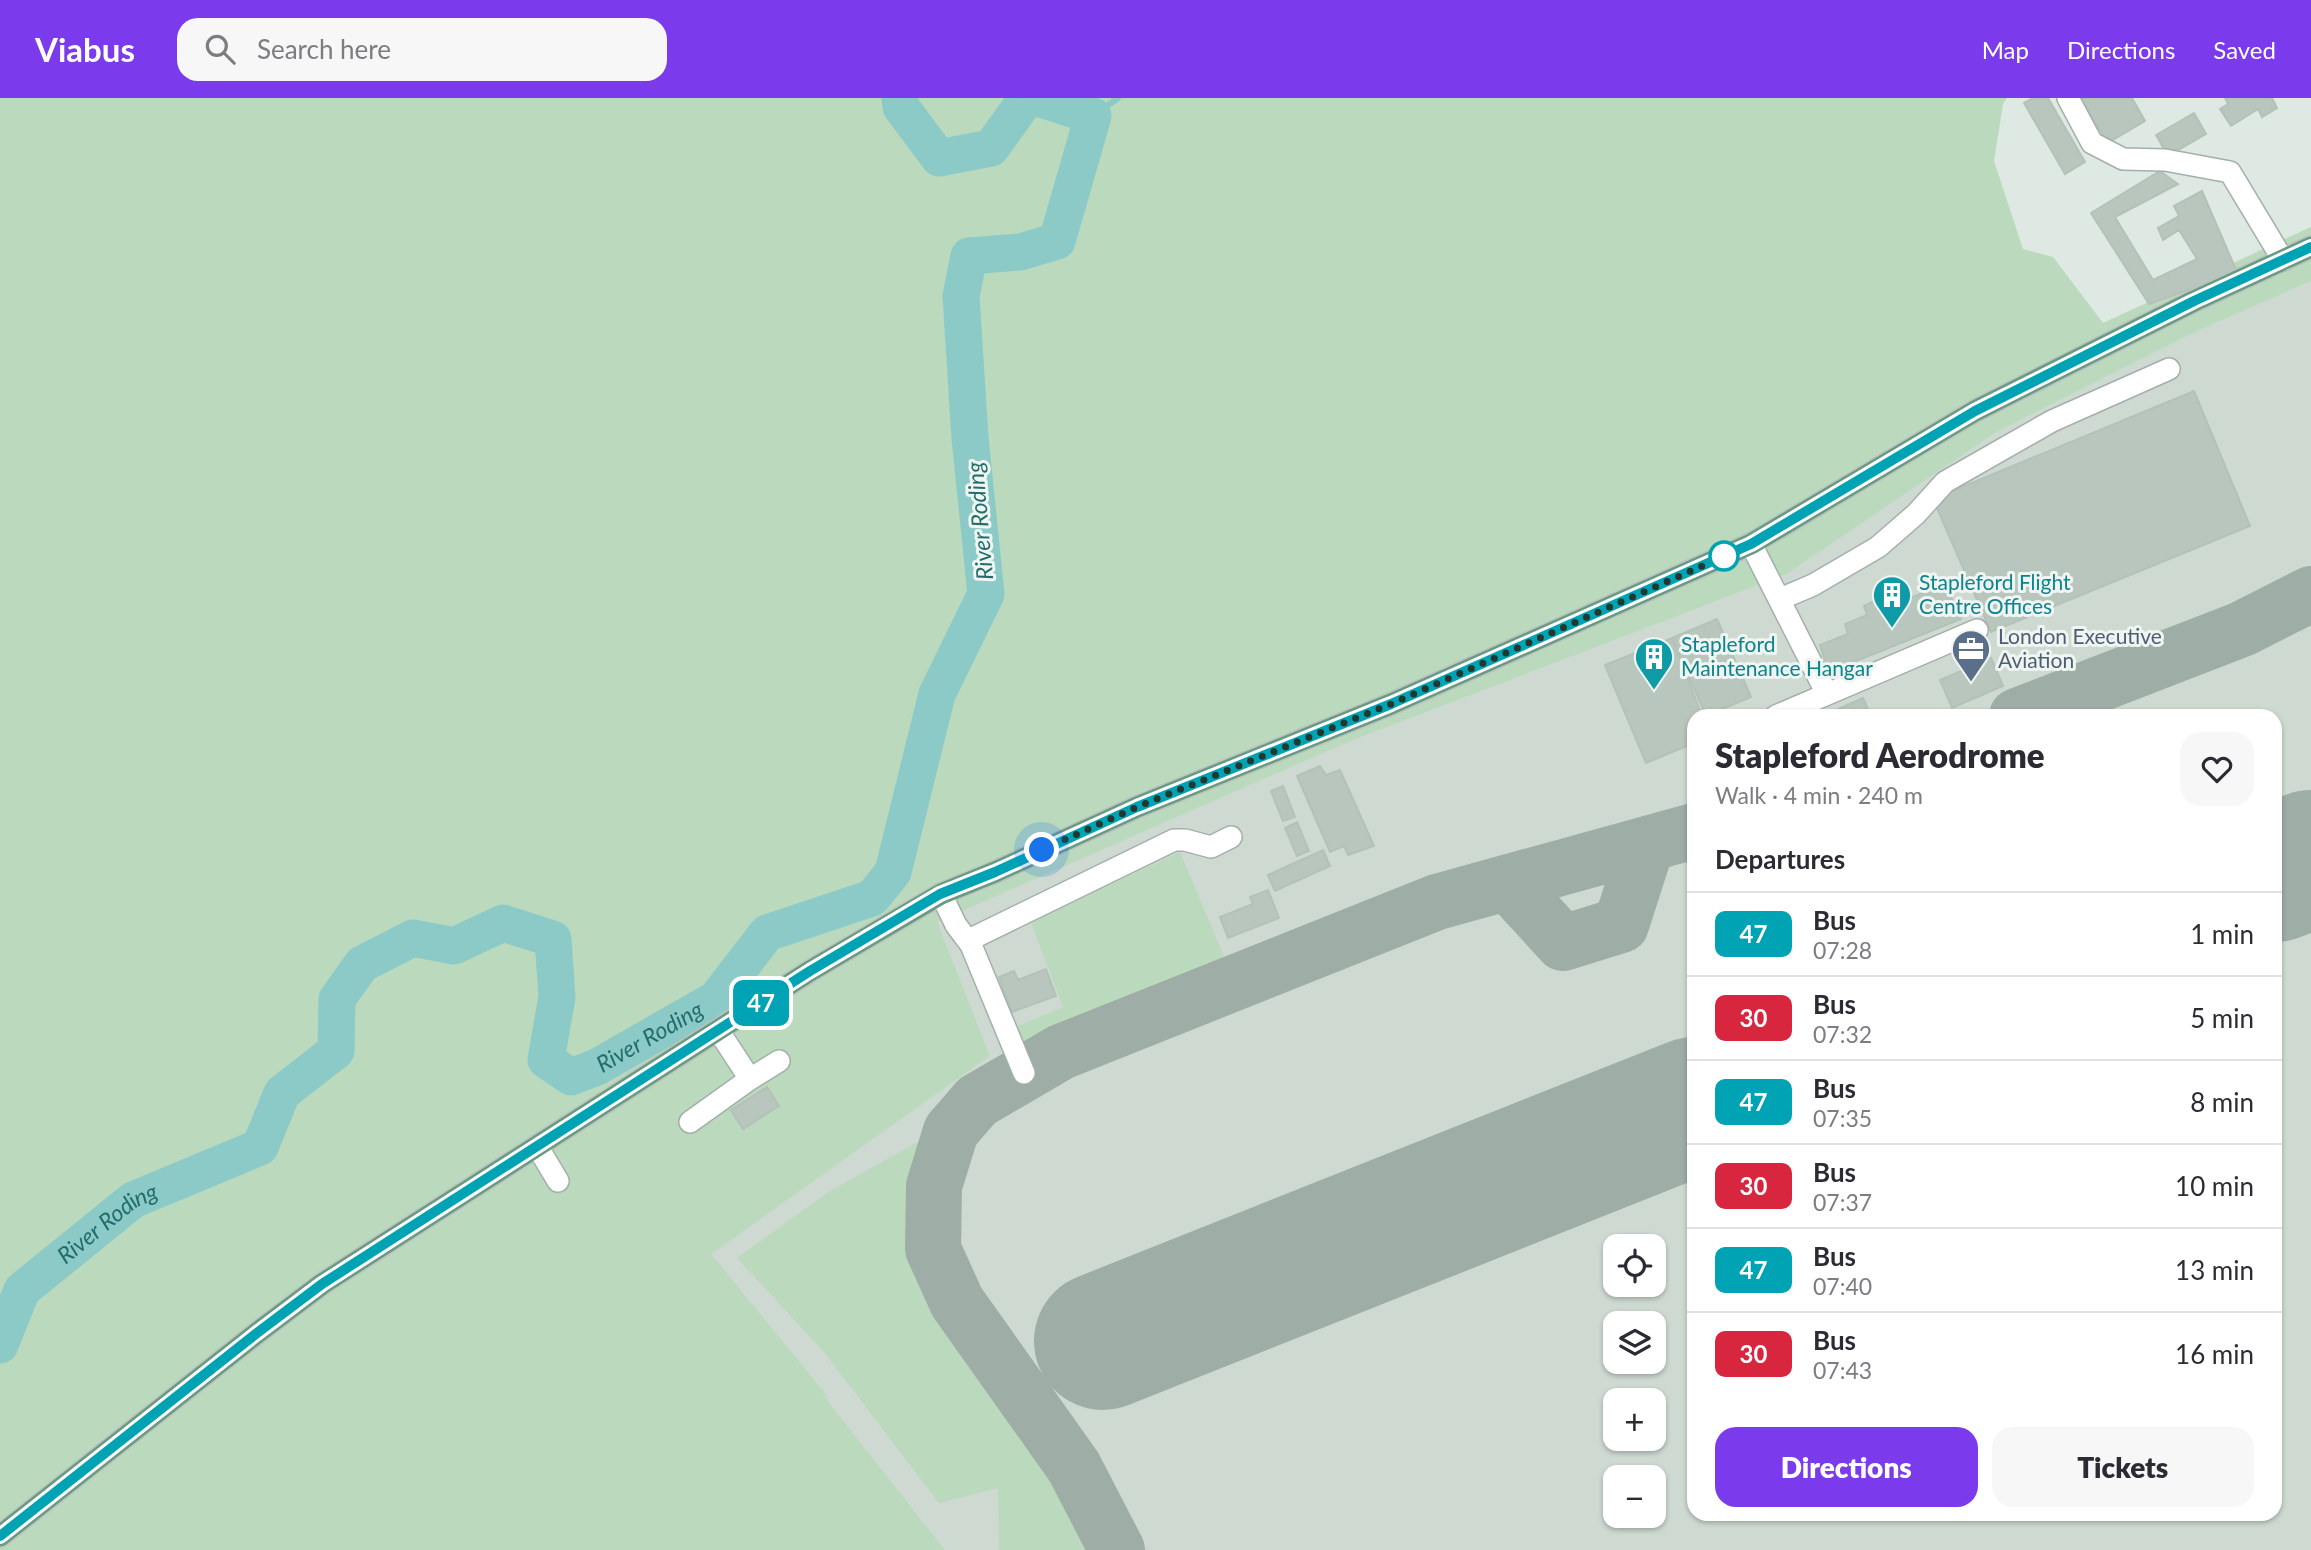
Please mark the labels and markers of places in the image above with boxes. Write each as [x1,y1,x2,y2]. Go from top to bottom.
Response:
unlabelled marker [1709,541,1739,571]
place label: Stapleford Flight Centre Offices [1919,569,2071,618]
building icon: Stapleford Flight Centre Offices [1871,574,1913,629]
place label: London Executive Aviation [1998,623,2162,672]
office icon: London Executive Aviation [1950,628,1992,683]
place label: Stapleford Maintenance Hangar [1681,631,1873,680]
building icon: Stapleford Maintenance Hangar [1633,636,1675,691]

